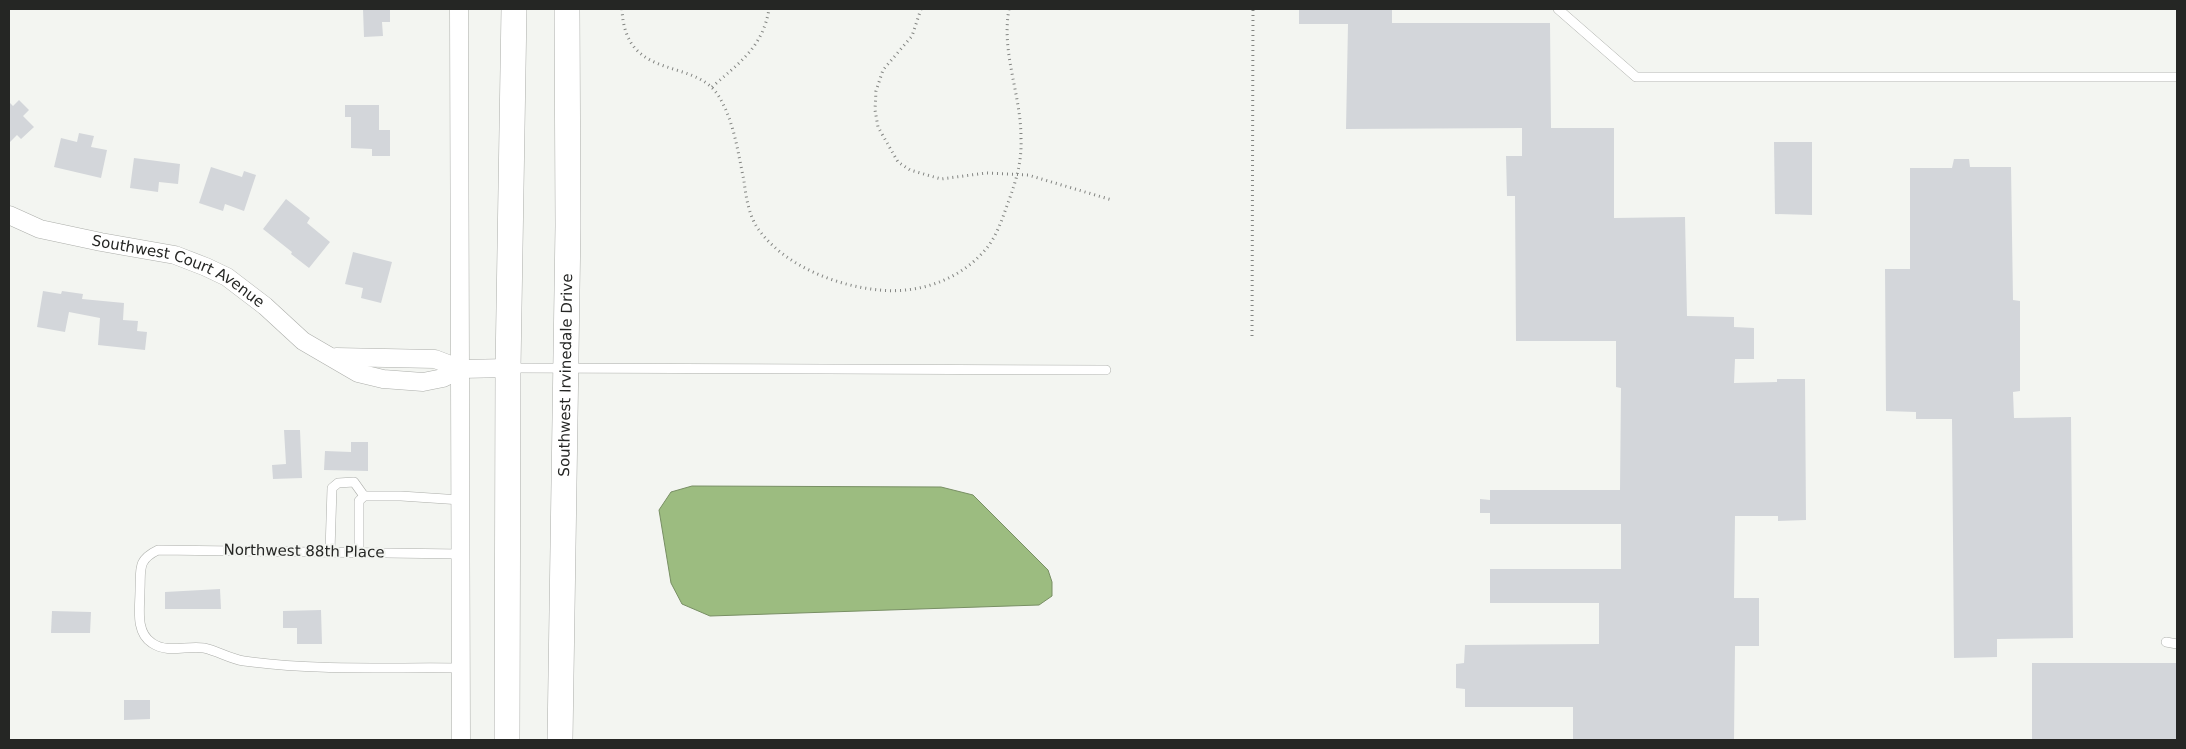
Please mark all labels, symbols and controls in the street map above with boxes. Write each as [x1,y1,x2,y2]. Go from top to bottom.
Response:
street label: Southwest Court Avenue [90,231,268,311]
street label: Southwest Irvinedale Drive [555,273,576,477]
street label: Northwest 88th Place [223,541,385,561]

